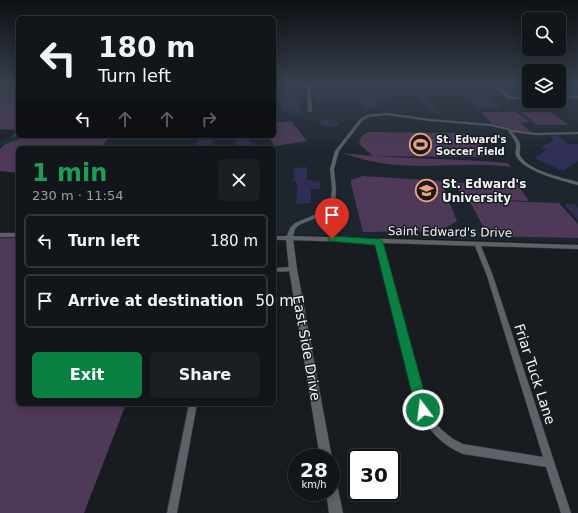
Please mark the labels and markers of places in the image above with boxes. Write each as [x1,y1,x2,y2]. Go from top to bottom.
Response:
sports icon: St. Edward's Soccer Field [408,132,434,158]
place label: St. Edward's Soccer Field [436,134,506,157]
place label: St. Edward's University [442,177,526,205]
school or university icon: St. Edward's University [413,178,439,204]
pin [315,198,349,239]

